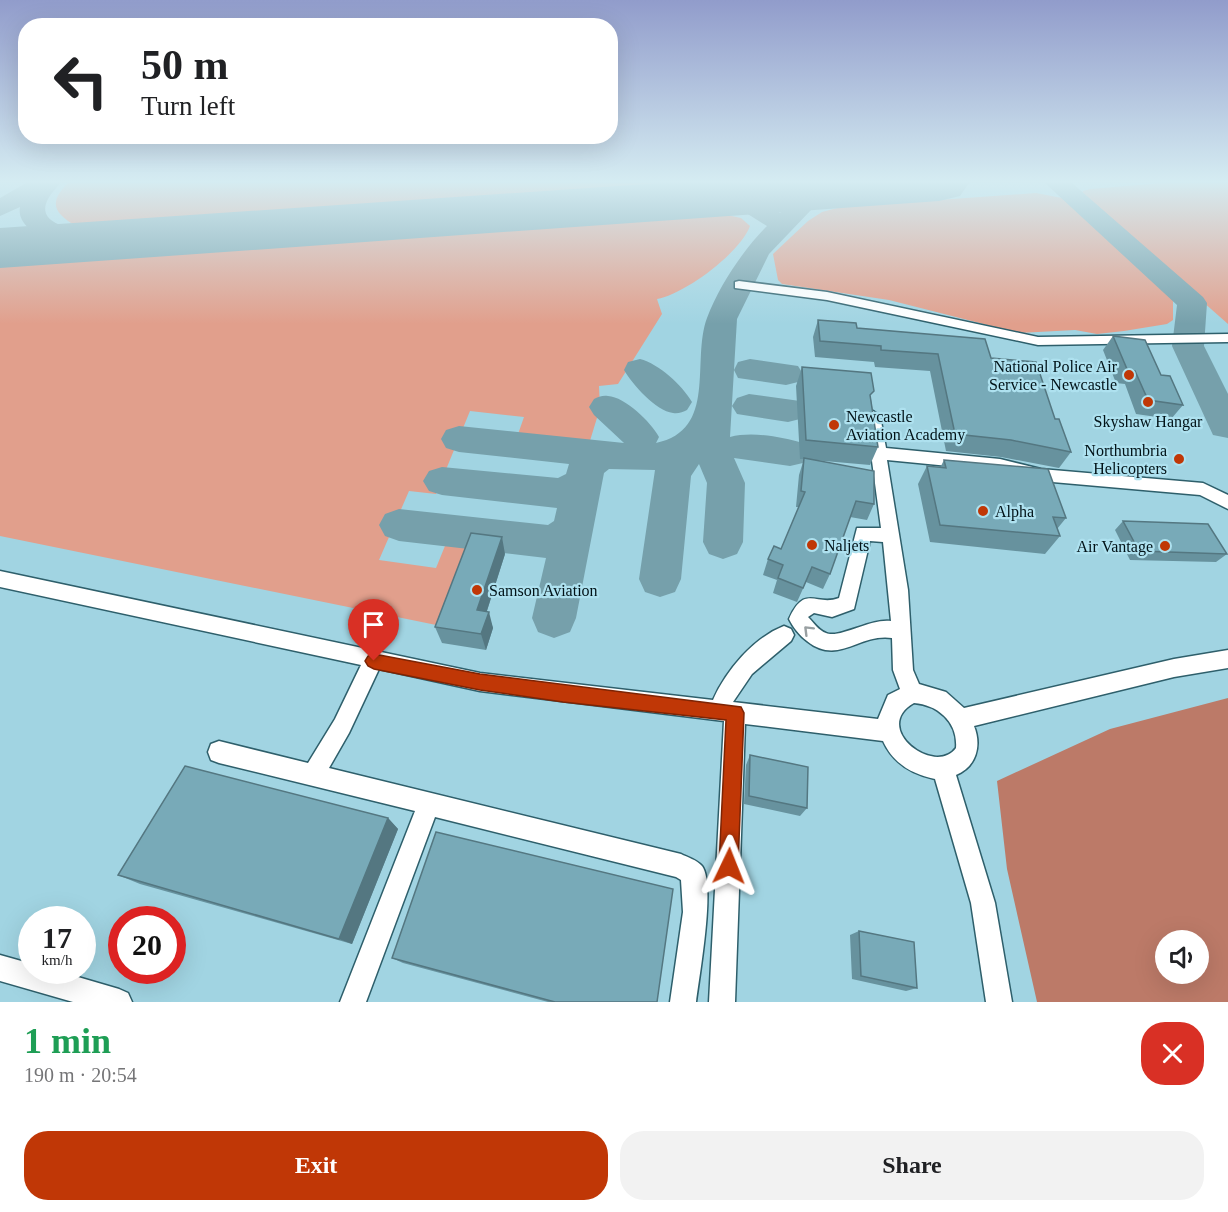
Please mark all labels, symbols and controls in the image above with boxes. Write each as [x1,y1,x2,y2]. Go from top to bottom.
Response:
icon: left [42,42,120,120]
text: 50 m [141,42,229,88]
text: Turn left [141,91,235,121]
place label: National Police Air Service - Newcastle [989,358,1118,393]
marker: National Police Air Service - Newcastle [1122,368,1136,382]
marker: Skyshaw Hangar [1141,395,1155,409]
place label: Newcastle Aviation Academy [846,408,965,444]
place label: Skyshaw Hangar [1094,413,1203,431]
marker: Newcastle Aviation Academy [827,418,841,432]
place label: Northumbria Helicopters [1084,442,1167,478]
marker: Northumbria Helicopters [1172,452,1186,466]
place label: Alpha [995,503,1034,521]
marker: Alpha [976,504,990,518]
place label: Naljets [824,537,869,555]
marker: Naljets [805,538,819,552]
place label: Air Vantage [1076,538,1153,556]
marker: Air Vantage [1158,539,1172,553]
place label: Samson Aviation [489,582,598,599]
marker: Samson Aviation [470,583,484,597]
pin [348,599,399,661]
icon: arrive [357,608,390,641]
one-way arrow [804,627,815,637]
position arrow [697,834,761,898]
speed limit sign: 20 [108,906,186,984]
text: 17 [42,921,72,954]
map controls [1155,930,1209,984]
button: sound [1155,930,1209,984]
text: km/h [42,952,72,968]
text: 1 min [24,1021,111,1061]
button: close [1141,1022,1204,1085]
text: 190 m · 20:54 [24,1064,137,1086]
button: Exit [24,1131,608,1200]
button: Share [620,1131,1204,1200]

